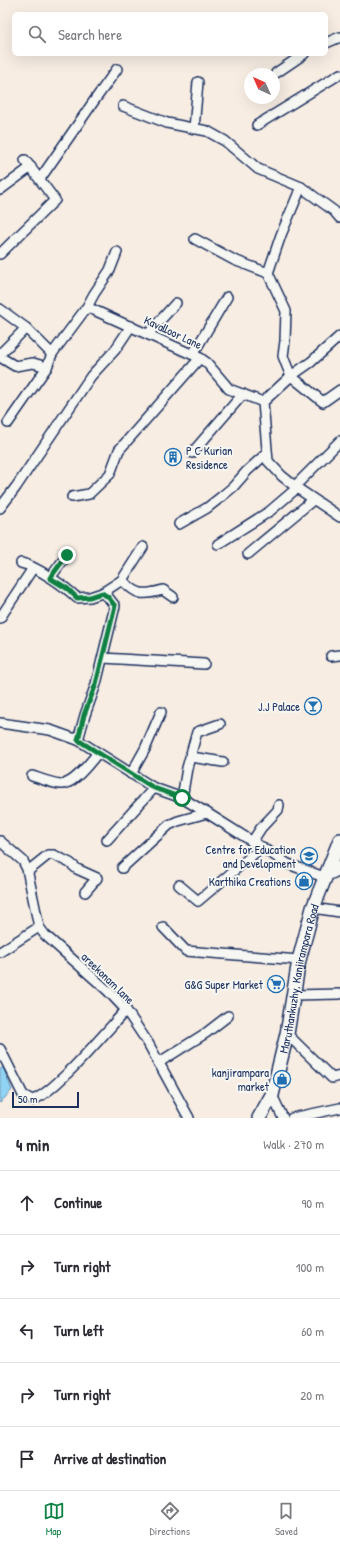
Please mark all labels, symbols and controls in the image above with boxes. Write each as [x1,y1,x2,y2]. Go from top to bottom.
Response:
search box [12,12,328,56]
icon: search [26,23,48,45]
text: Search here [58,24,122,45]
north arrow [244,68,280,104]
street label: Kavalloor Lane [141,311,205,353]
place label: P C Kurian Residence [186,442,232,473]
building icon: P C Kurian Residence [163,447,183,467]
route end [58,546,76,564]
bar icon: J.J Palace [303,696,323,716]
place label: J.J Palace [258,698,300,715]
route start [173,789,191,807]
place label: Centre for Education and Development [205,841,297,872]
school or university icon: Centre for Education and Development [299,846,319,866]
shop icon: Karthika Creations [294,871,314,891]
place label: Karthika Creations [209,873,291,890]
street label: Maruthankuzhy, Kanjirampara Road [274,901,322,1055]
street label: areekonam lane [78,948,138,1008]
supermarket icon: G&G Super Market [266,974,286,994]
place label: G&G Super Market [184,976,264,993]
place label: kanjirampara market [212,1064,270,1095]
shop icon: kanjirampara market [272,1069,292,1089]
scale bar [12,1090,79,1109]
text: 50 m [18,1092,38,1106]
text: 4 min [16,1133,49,1156]
text: Walk · 270 m [263,1135,324,1153]
icon: ahead [16,1192,38,1214]
text: Continue [54,1192,102,1213]
text: 90 m [302,1194,324,1212]
icon: right [16,1256,38,1278]
text: Turn right [54,1256,110,1277]
text: 100 m [296,1258,324,1276]
icon: left [16,1320,38,1342]
text: Turn left [54,1320,104,1341]
text: 60 m [301,1322,324,1340]
icon: right [16,1384,38,1406]
text: Turn right [54,1384,110,1405]
text: 20 m [300,1386,324,1404]
icon: arrive [16,1448,38,1470]
text: Arrive at destination [54,1448,166,1469]
tab: Map [43,1500,65,1538]
tab: Directions [150,1500,190,1538]
tab: Saved [275,1500,297,1538]

